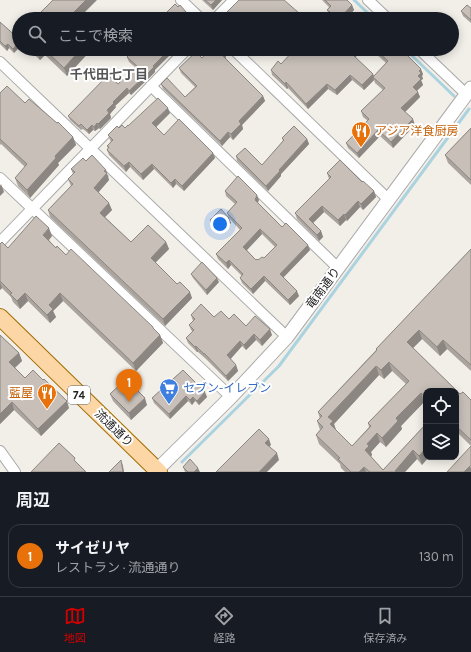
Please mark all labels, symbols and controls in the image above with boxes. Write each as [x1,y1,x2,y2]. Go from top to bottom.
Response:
search box [12,12,459,56]
icon: search [26,23,48,45]
text: ここで検索 [58,27,133,45]
district label: 千代田七丁目 [70,67,148,82]
restaurant icon: アジア洋食厨房 [350,120,372,148]
place label: アジア洋食厨房 [375,124,459,138]
your location [210,214,230,234]
street label: 竜南通り [303,265,343,311]
pin: 1 [116,369,142,402]
supermarket icon: セブン-イレブン [158,377,180,405]
place label: セブン-イレブン [183,381,271,395]
restaurant icon: 藍屋 [36,382,58,410]
place label: 藍屋 [9,386,33,400]
road number: 74 [68,386,90,404]
map controls [423,388,459,460]
button: locate [423,388,459,424]
street label: 流通通り [92,406,136,450]
button: layers [423,424,459,460]
text: 周辺 [16,490,50,510]
text: サイゼリヤ [55,539,130,557]
text: 1 [28,549,32,564]
text: 130 m [419,549,454,564]
text: レストラン · 流通通り [55,560,181,575]
tab: 地図 [64,605,86,645]
tab: 経路 [213,605,235,645]
tab: 保存済み [363,605,407,645]

